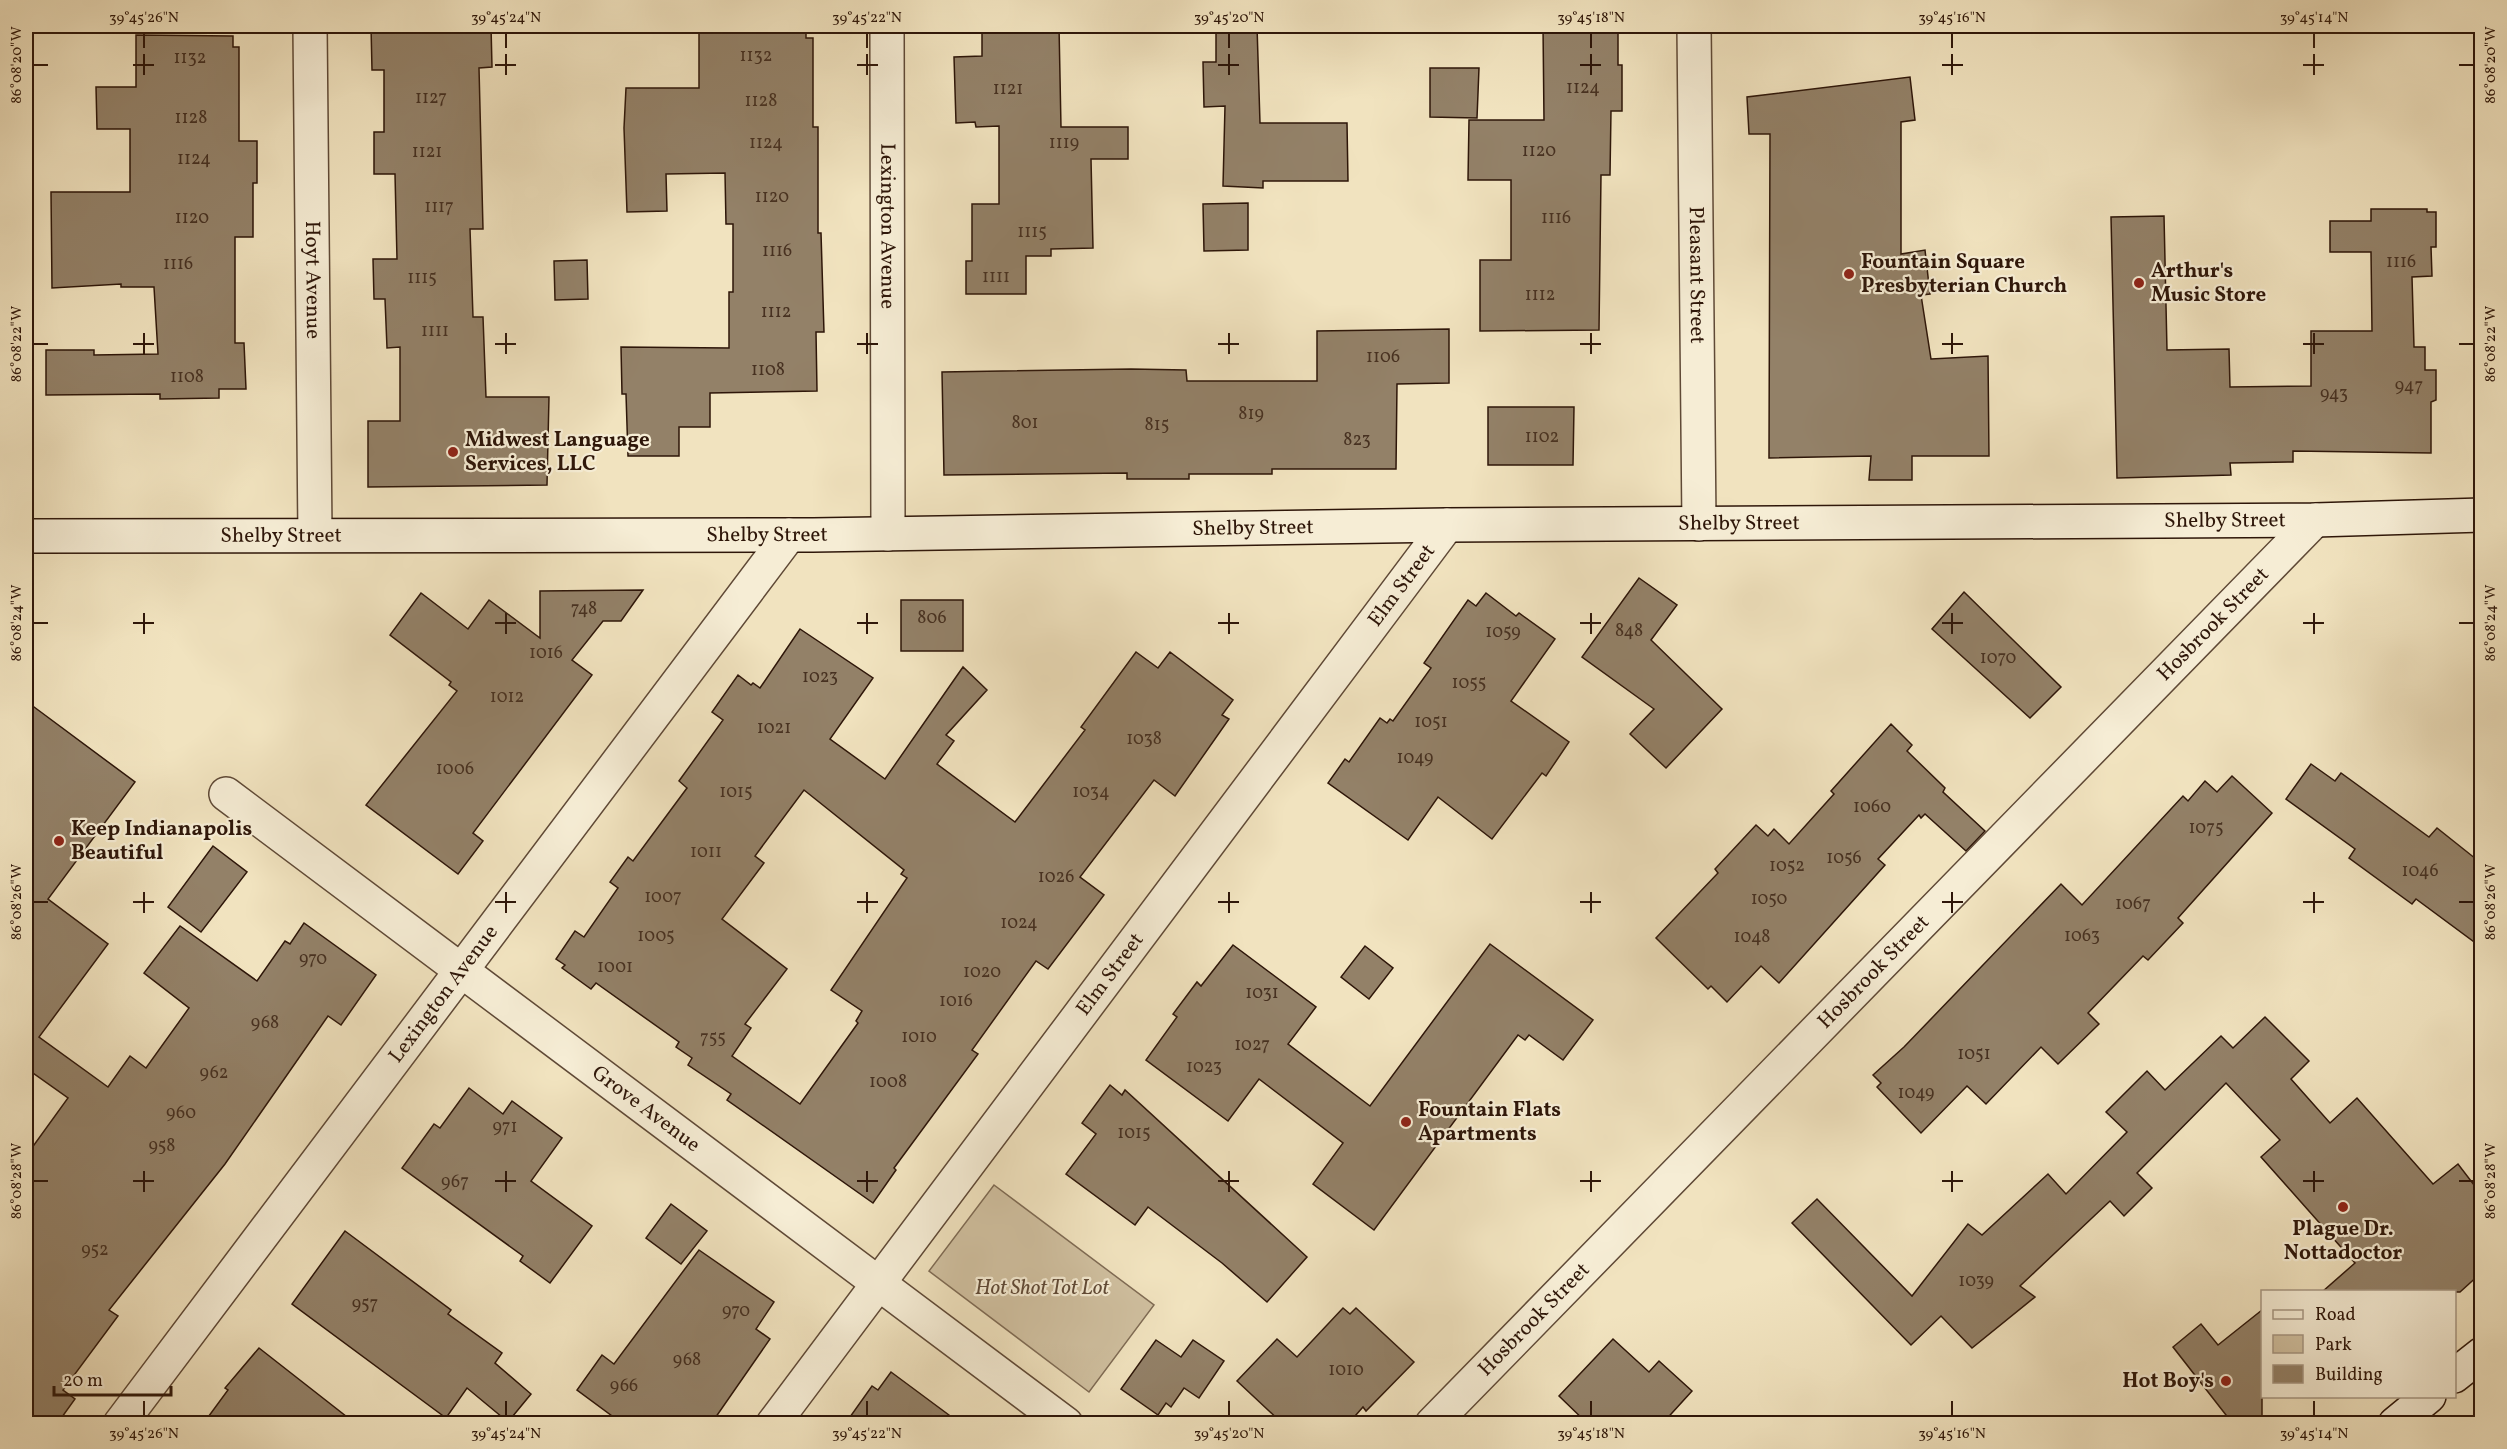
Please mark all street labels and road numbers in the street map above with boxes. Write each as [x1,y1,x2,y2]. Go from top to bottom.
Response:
street label: Lexington Avenue [873,143,902,309]
street label: Pleasant Street [1681,206,1712,344]
street label: Hoyt Avenue [297,221,328,339]
street label: Shelby Street [2164,506,2286,535]
street label: Shelby Street [1678,508,1800,538]
street label: Shelby Street [1192,513,1314,544]
street label: Shelby Street [706,520,828,550]
street label: Shelby Street [220,521,342,550]
street label: Elm Street [1361,538,1442,633]
street label: Hosbrook Street [2151,561,2276,688]
street label: Hosbrook Street [1811,908,1936,1035]
street label: Lexington Avenue [382,919,505,1069]
street label: Elm Street [1069,927,1151,1022]
street label: Grove Avenue [586,1059,706,1159]
street label: Hosbrook Street [1472,1256,1597,1383]

